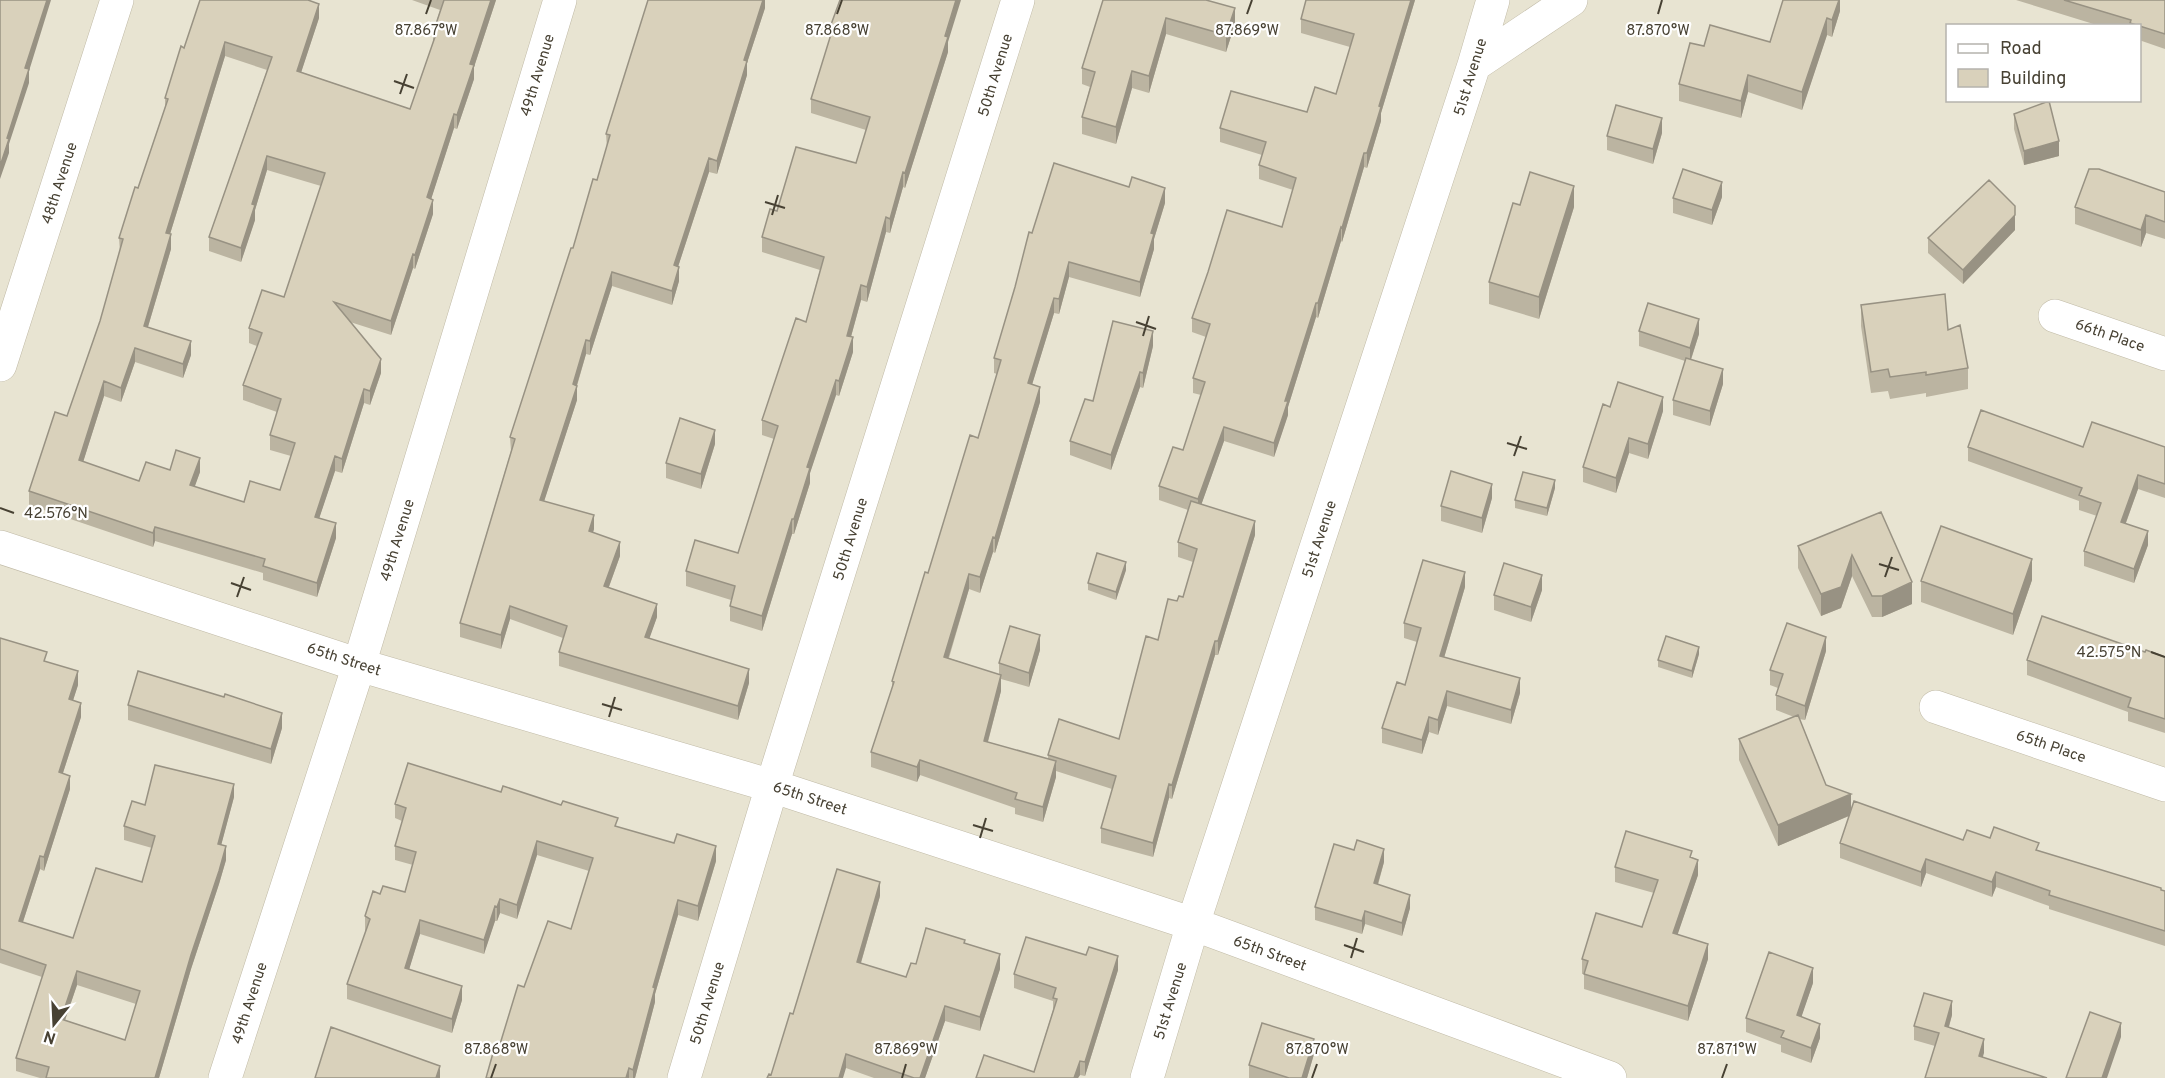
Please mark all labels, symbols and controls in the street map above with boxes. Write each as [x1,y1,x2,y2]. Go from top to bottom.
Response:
text: 87.867°W [394,22,458,41]
text: 87.868°W [805,22,869,41]
text: 87.869°W [1215,22,1279,41]
text: 87.870°W [1626,22,1690,41]
legend [1946,24,2141,102]
street label: 49th Avenue [517,32,560,119]
street label: 50th Avenue [975,32,1018,119]
street label: 51st Avenue [1451,36,1492,119]
text: Road [2000,38,2042,61]
text: Building [2000,68,2066,91]
street label: 48th Avenue [38,140,83,227]
street label: 66th Place [2072,316,2147,357]
street label: 50th Avenue [830,496,873,583]
street label: 49th Avenue [377,497,420,584]
street label: 51st Avenue [1299,498,1342,581]
text: 42.576°N [24,505,88,524]
street label: 65th Street [304,640,383,681]
text: 42.575°N [2077,644,2141,663]
street label: 65th Place [2013,727,2088,768]
street label: 65th Street [770,779,849,820]
street label: 65th Street [1230,932,1309,976]
street label: 49th Avenue [228,960,273,1047]
street label: 50th Avenue [687,960,730,1047]
street label: 51st Avenue [1151,960,1192,1043]
north arrow [24,994,84,1054]
text: N [41,1025,59,1048]
text: 87.868°W [464,1041,528,1060]
text: 87.869°W [874,1041,938,1060]
text: 87.870°W [1285,1041,1349,1060]
text: 87.871°W [1697,1041,1757,1060]

